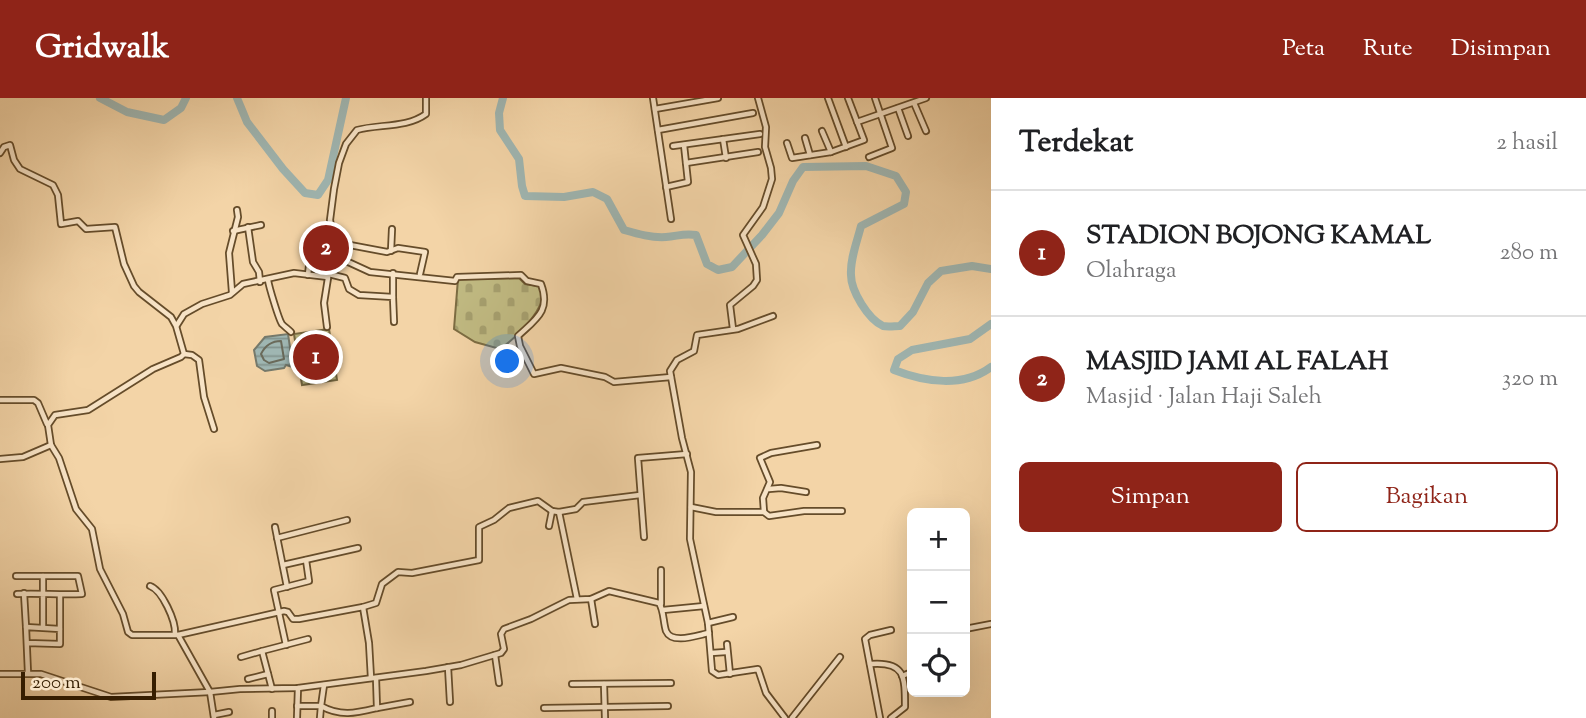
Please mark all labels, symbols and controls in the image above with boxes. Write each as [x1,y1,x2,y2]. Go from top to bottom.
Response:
text: Gridwalk [35,25,169,73]
text: Peta [1282,32,1325,66]
text: Rute [1363,32,1413,66]
text: Disimpan [1451,32,1551,66]
text: Terdekat [1019,122,1133,165]
text: 2 hasil [1496,127,1558,160]
text: STADION BOJONG KAMAL [1086,218,1431,255]
pin: 2 [303,222,349,274]
text: 1 [1038,237,1046,270]
text: 280 m [1500,237,1558,270]
text: Olahraga [1086,255,1177,288]
pin: 1 [293,331,339,383]
your location [490,344,524,378]
text: MASJID JAMI AL FALAH [1086,344,1388,381]
text: 2 [1037,363,1047,396]
text: 320 m [1502,363,1558,396]
text: Masjid · Jalan Haji Saleh [1086,381,1322,414]
button: Simpan [1019,462,1282,532]
button: Bagikan [1296,462,1558,532]
map controls [907,508,970,697]
button: + [907,508,970,571]
button: − [907,571,970,634]
button: locate [907,634,970,697]
scale bar [21,669,156,701]
text: 200 m [32,670,81,697]

